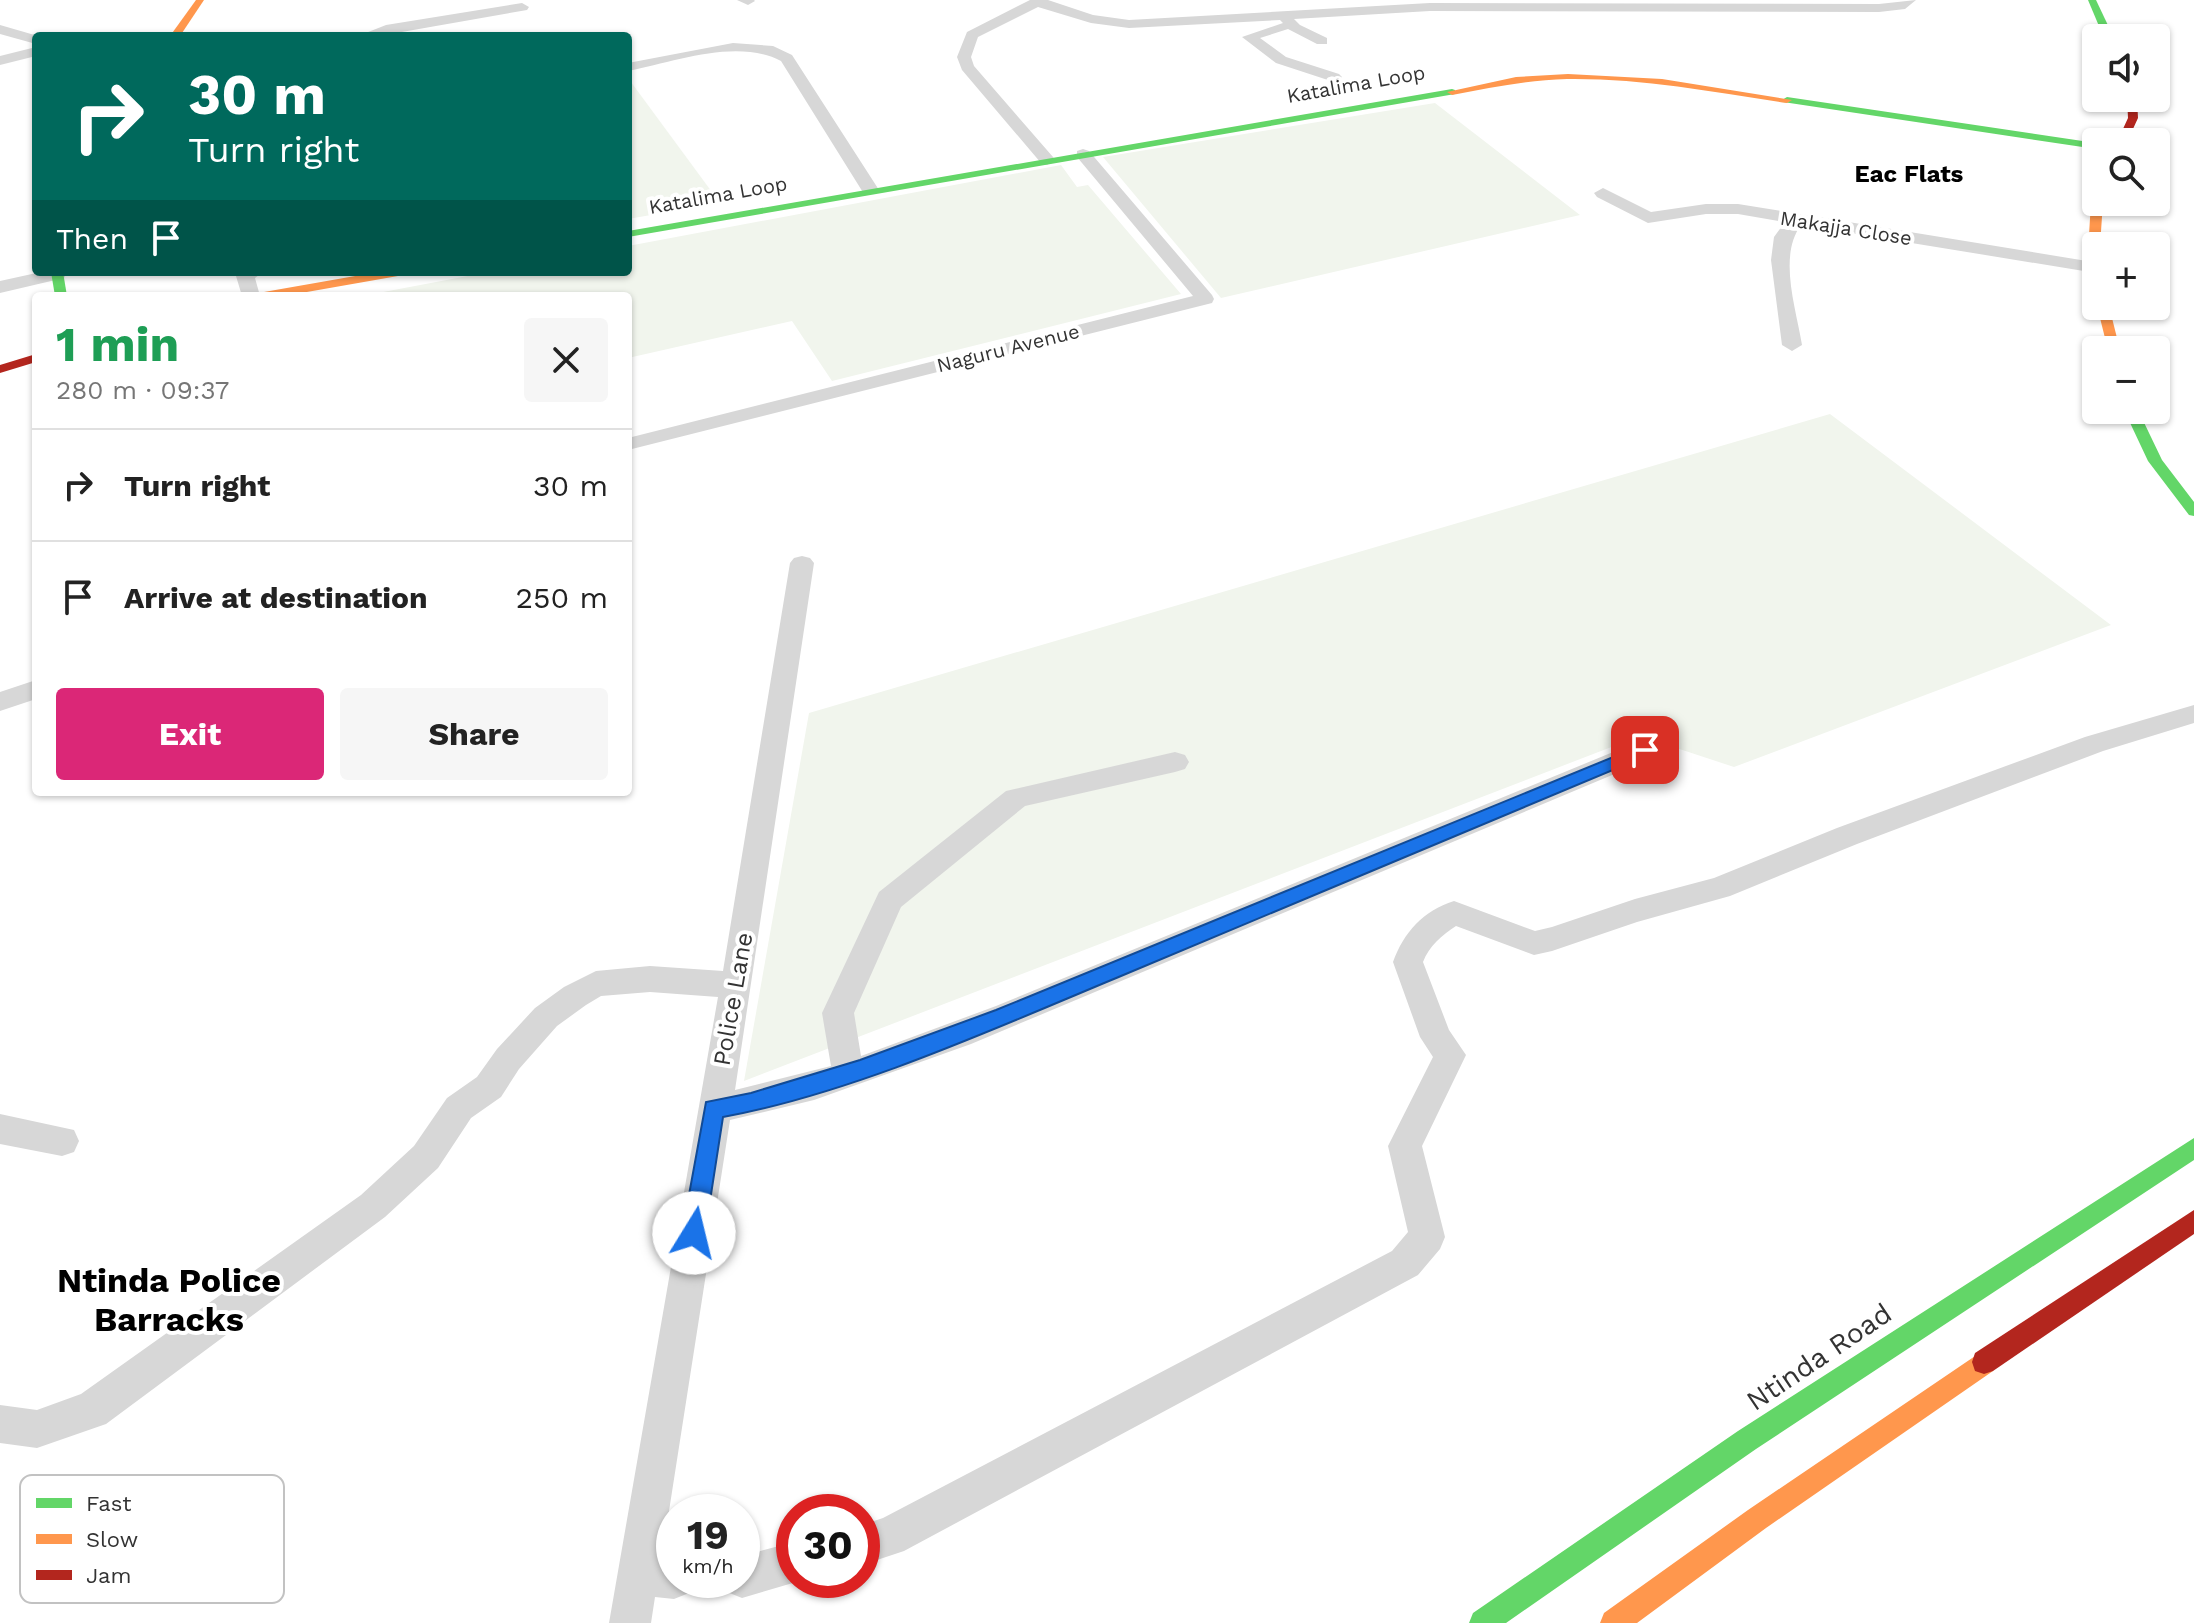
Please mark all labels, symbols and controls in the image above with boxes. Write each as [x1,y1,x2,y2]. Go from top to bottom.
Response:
map controls [2082,24,2170,424]
button: sound [2082,24,2170,112]
street label: Katalima Loop [1285,60,1427,108]
text: 30 m [188,62,326,128]
icon: right [56,64,160,168]
button: search [2082,128,2170,216]
text: Turn right [188,129,359,171]
district label: Eac Flats [1855,160,1964,188]
street label: Katalima Loop [647,171,789,219]
street label: Makajja Close [1778,206,1914,250]
icon: arrive [144,216,188,260]
text: Then [56,221,128,256]
button: + [2082,232,2170,320]
text: 1 min [56,316,179,373]
button: close [524,318,608,402]
street label: Naguru Avenue [934,319,1082,377]
button: − [2082,336,2170,424]
text: 280 m · 09:37 [56,375,229,405]
icon: right [56,463,100,507]
text: Turn right [124,468,270,503]
text: 30 m [533,468,608,503]
icon: arrive [56,575,100,619]
text: Arrive at destination [124,580,428,615]
text: 250 m [516,580,608,615]
button: Exit [56,688,324,780]
button: Share [340,688,608,780]
pin [1611,716,1679,784]
icon: arrive [1623,728,1667,772]
street label: Police Lane [708,930,758,1068]
position arrow [652,1191,736,1275]
district label: Ntinda Police Barracks [57,1260,281,1339]
street label: Ntinda Road [1740,1296,1898,1418]
legend [20,1475,284,1603]
text: Fast [86,1491,132,1516]
speed limit sign: 30 [776,1494,880,1598]
text: 19 [687,1512,729,1559]
text: Slow [86,1527,138,1552]
text: km/h [682,1554,734,1578]
text: Jam [86,1563,131,1588]

